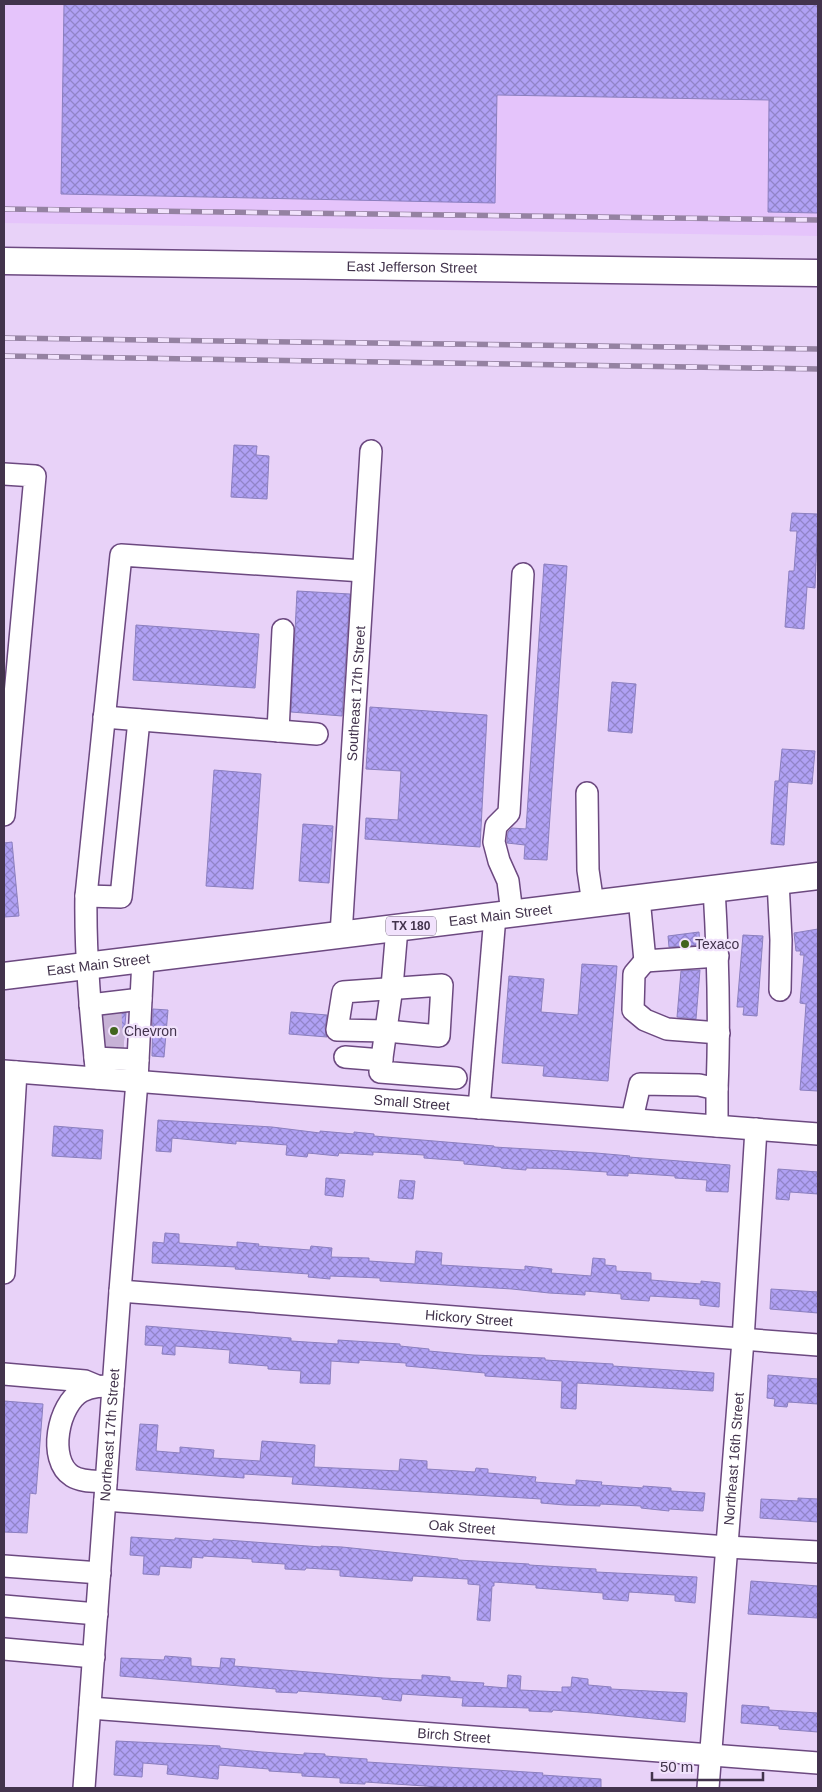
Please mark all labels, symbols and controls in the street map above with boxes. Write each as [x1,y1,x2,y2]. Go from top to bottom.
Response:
street label: East Jefferson Street [347,258,477,276]
street label: Southeast 17th Street [344,625,368,762]
street label: East Main Street [448,901,553,929]
road number: TX 180 [386,916,436,936]
place label: Texaco [695,936,740,952]
marker: Texaco [679,938,691,950]
street label: East Main Street [46,950,151,979]
place label: Chevron [124,1023,177,1039]
marker: Chevron [108,1025,120,1037]
street label: Small Street [373,1092,451,1113]
street label: Hickory Street [424,1307,514,1329]
street label: Northeast 17th Street [97,1368,122,1502]
street label: Northeast 16th Street [721,1392,747,1526]
street label: Oak Street [428,1516,496,1537]
street label: Birch Street [417,1725,491,1746]
scale bar [652,1750,763,1782]
text: 50 m [660,1758,693,1775]

